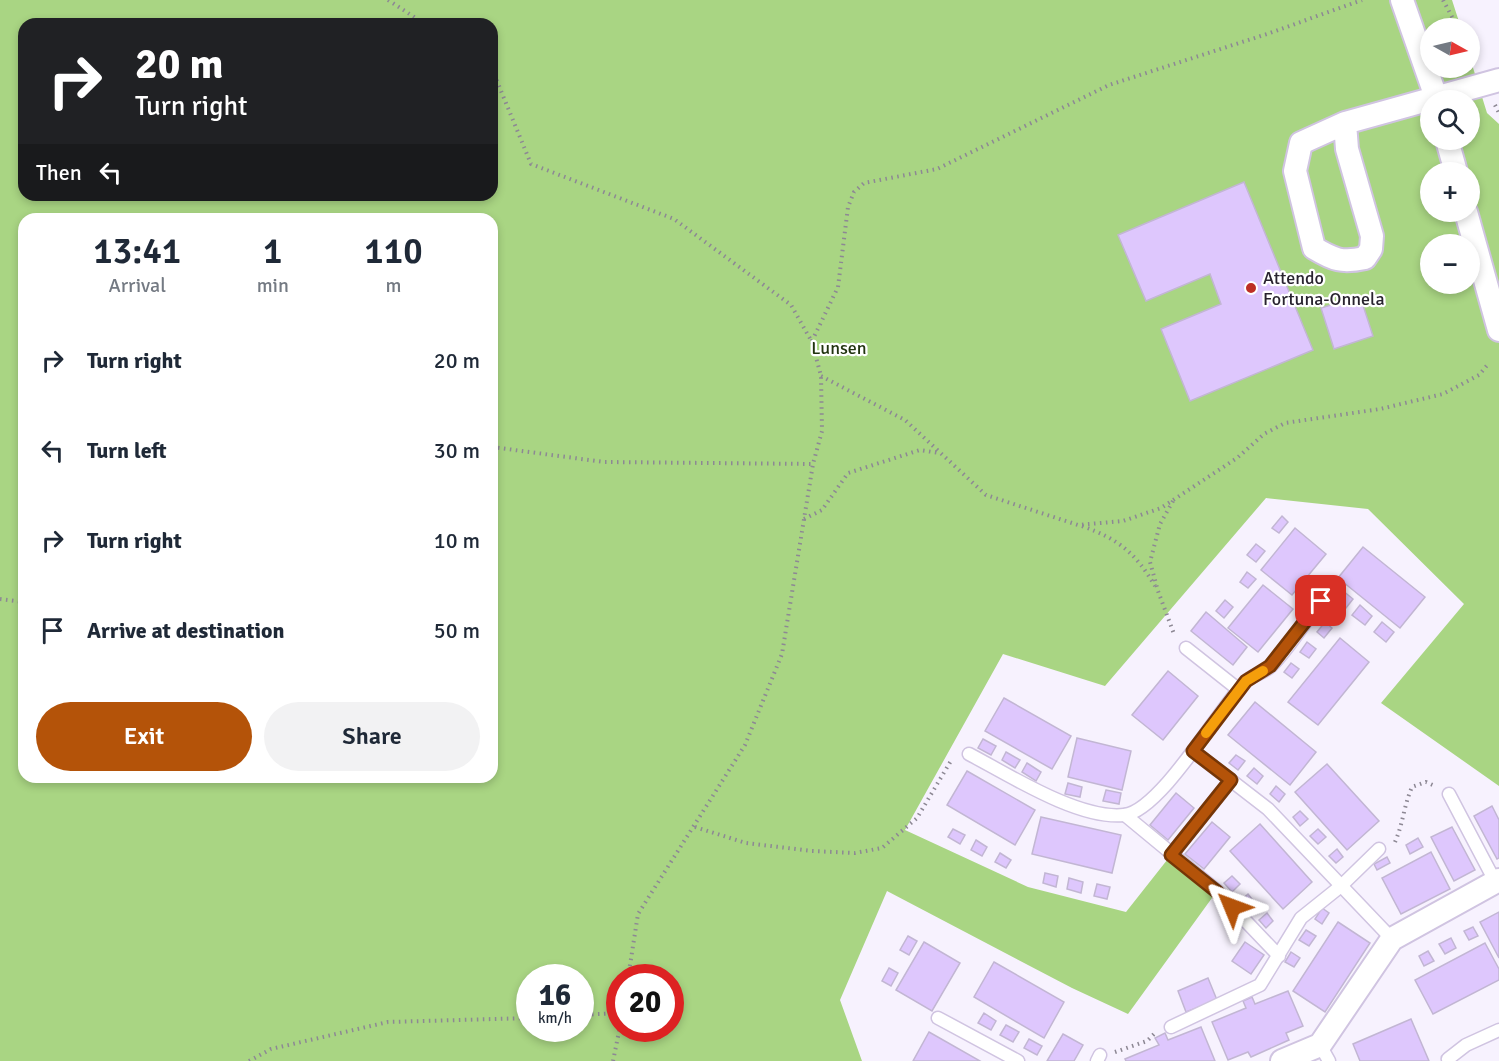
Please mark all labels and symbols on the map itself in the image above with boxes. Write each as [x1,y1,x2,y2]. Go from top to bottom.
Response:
north arrow [1420,18,1480,78]
place label: Attendo Fortuna-Onnela [1263,267,1385,310]
marker: Attendo Fortuna-Onnela [1244,281,1258,295]
park label: Lunsen [811,337,867,359]
pin [1295,575,1346,626]
position arrow [1200,875,1264,939]
speed limit sign: 20 [606,964,684,1042]

